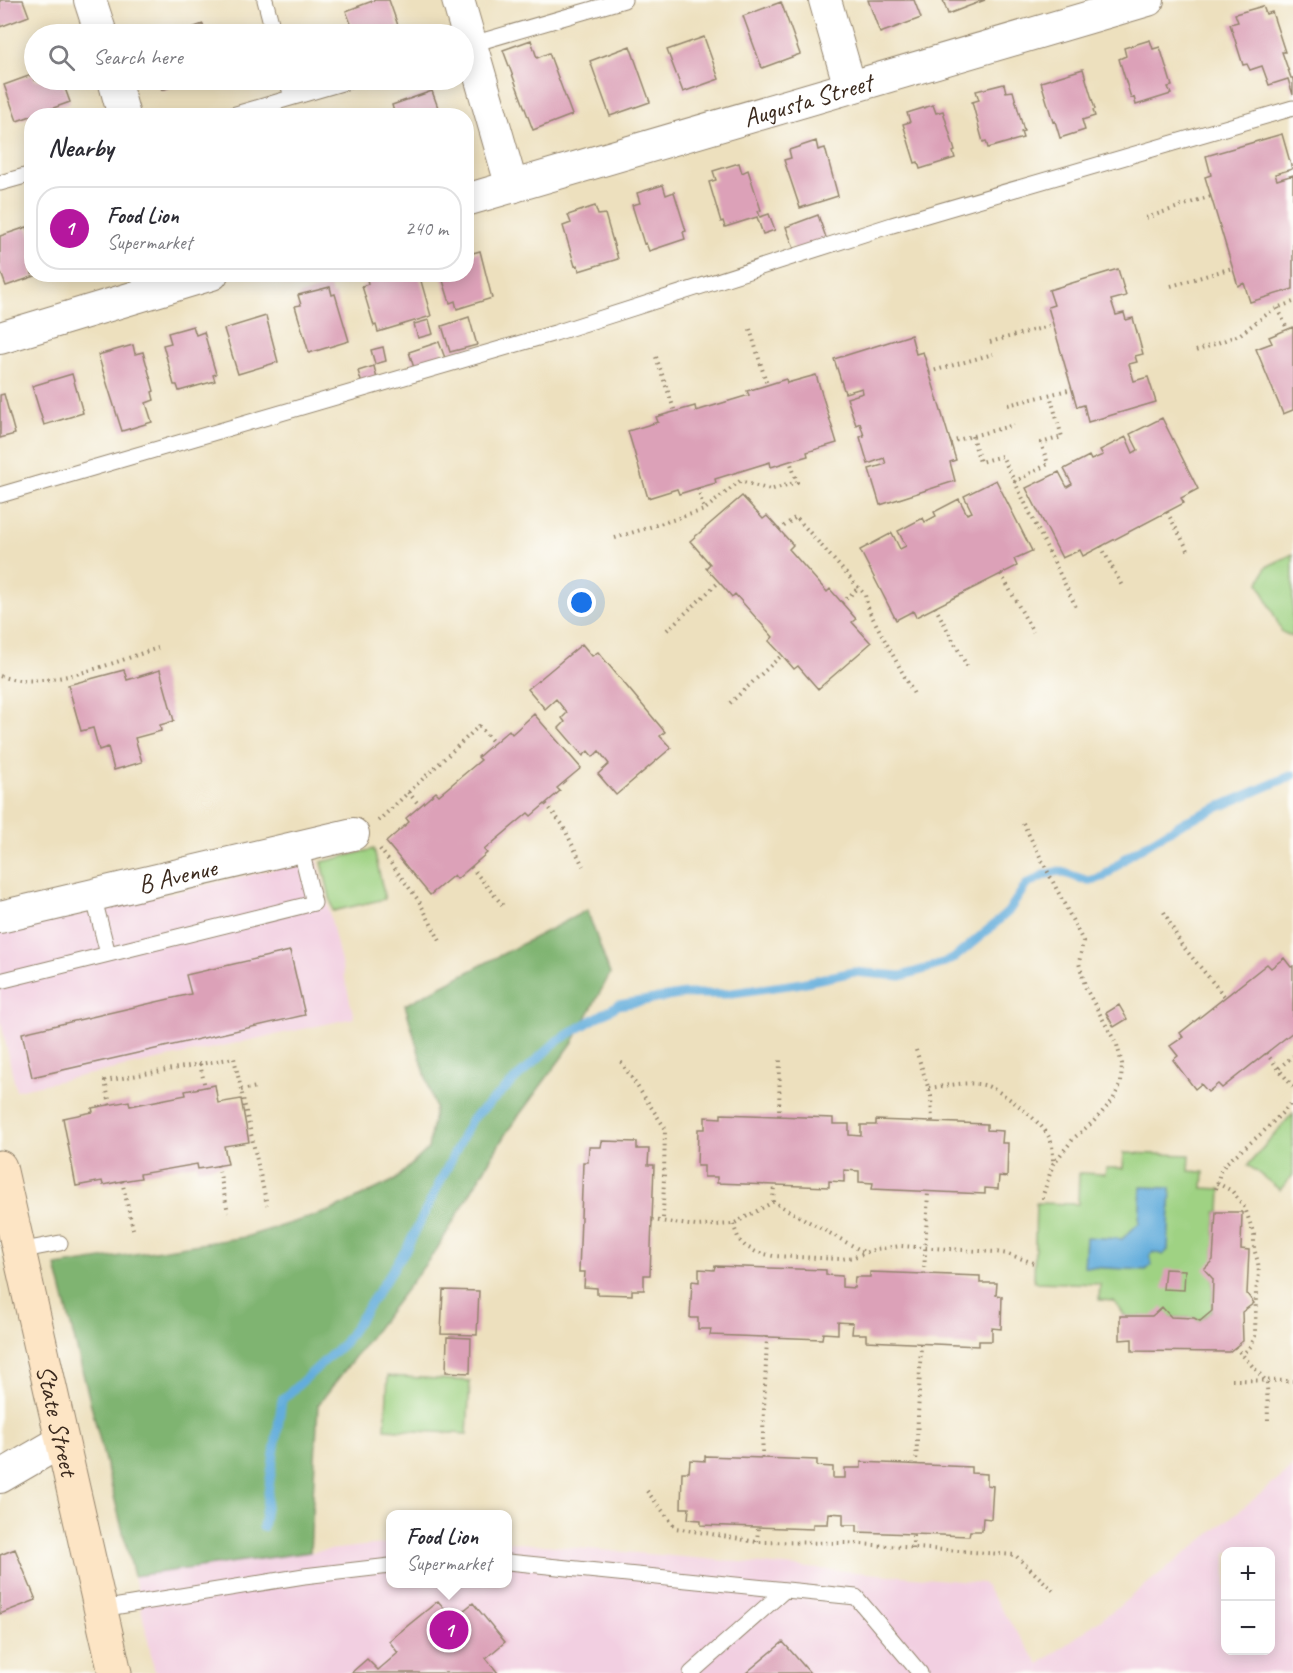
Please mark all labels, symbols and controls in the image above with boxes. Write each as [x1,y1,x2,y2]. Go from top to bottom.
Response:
search box [24,24,474,90]
icon: search [45,41,78,74]
text: Search here [93,43,183,71]
street label: Augusta Street [739,64,879,134]
text: Nearby [48,131,113,164]
text: Food Lion [107,202,179,230]
text: 1 [65,216,74,241]
text: 240 m [405,216,448,241]
text: Supermarket [107,230,192,255]
your location [567,588,596,617]
street label: B Avenue [135,850,221,901]
street label: State Street [29,1362,87,1481]
popup [386,1510,512,1588]
text: Food Lion [407,1523,478,1551]
map controls [1221,1547,1275,1655]
button: + [1221,1547,1275,1601]
text: Supermarket [407,1551,492,1576]
button: − [1221,1601,1275,1655]
pin: 1 [430,1608,468,1652]

